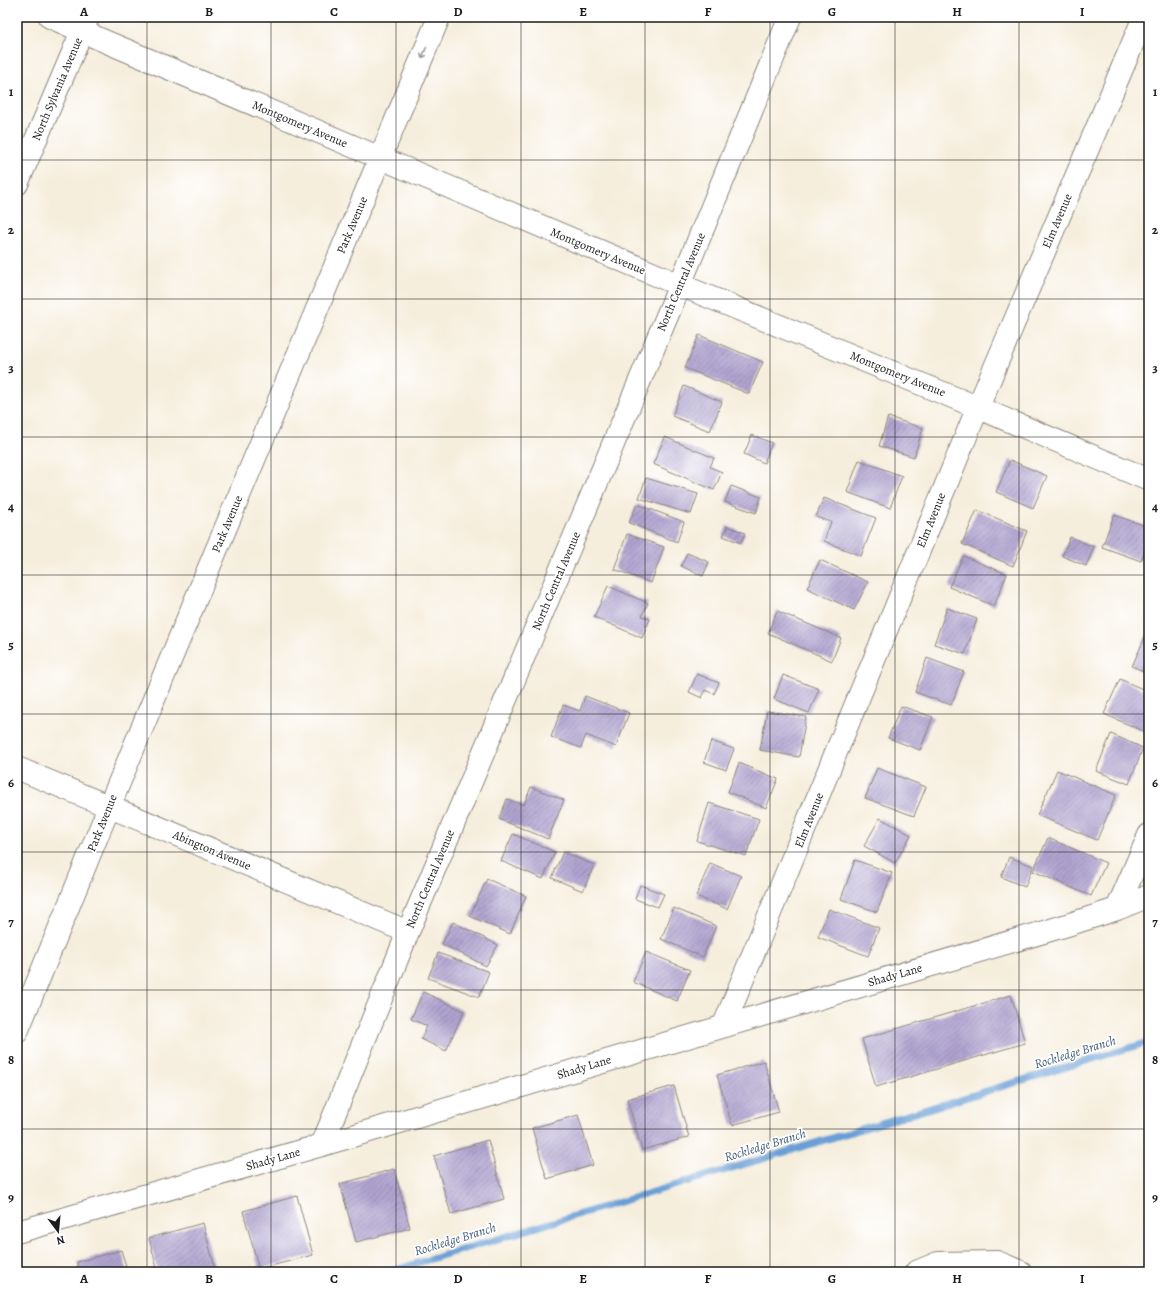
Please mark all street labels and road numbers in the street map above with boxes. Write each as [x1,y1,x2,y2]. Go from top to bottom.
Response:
street label: North Sylvania Avenue [28,35,86,143]
street label: Montgomery Avenue [250,97,350,151]
street label: Elm Avenue [1038,191,1076,251]
street label: Park Avenue [333,194,371,256]
street label: Montgomery Avenue [548,224,648,278]
street label: North Central Avenue [653,230,709,334]
street label: Montgomery Avenue [848,347,948,401]
street label: Elm Avenue [913,490,949,550]
street label: Park Avenue [208,493,246,555]
street label: North Central Avenue [528,529,584,633]
street label: Elm Avenue [791,790,827,850]
street label: Park Avenue [83,792,121,854]
street label: Abington Avenue [170,826,254,874]
street label: North Central Avenue [402,827,458,931]
street label: Shady Lane [866,960,924,990]
street label: Shady Lane [555,1051,613,1083]
street label: Shady Lane [244,1144,302,1174]

